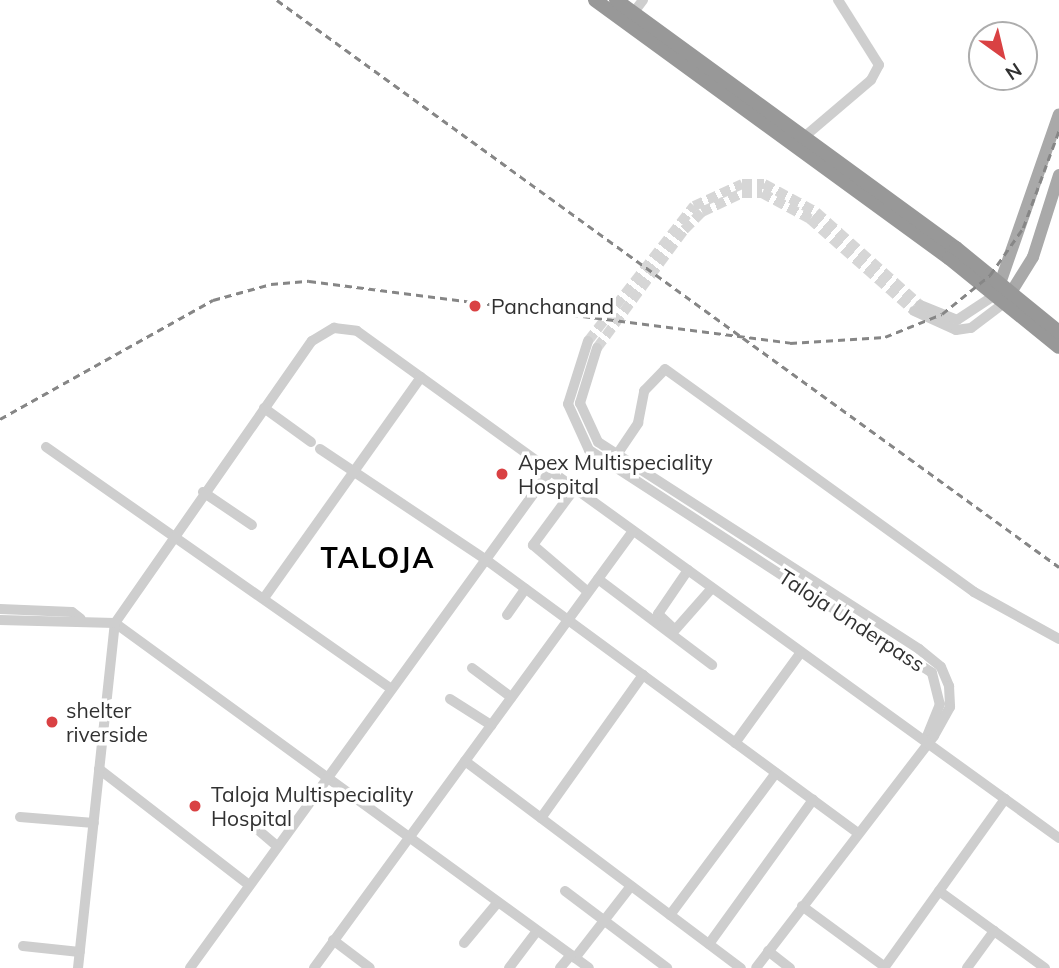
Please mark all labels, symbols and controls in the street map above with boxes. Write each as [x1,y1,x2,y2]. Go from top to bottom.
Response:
north arrow [968,21,1038,91]
text: N [1001,58,1026,86]
place label: Panchanand [491,293,614,319]
marker: Panchanand [465,296,485,316]
place label: Apex Multispeciality Hospital [518,449,713,499]
marker: Apex Multispeciality Hospital [492,464,512,484]
district label: TALOJA [321,541,435,575]
street label: Taloja Underpass [774,563,930,677]
place label: shelter riverside [66,697,148,747]
marker: shelter riverside [44,714,60,730]
place label: Taloja Multispeciality Hospital [211,781,413,831]
marker: Taloja Multispeciality Hospital [185,796,205,816]

